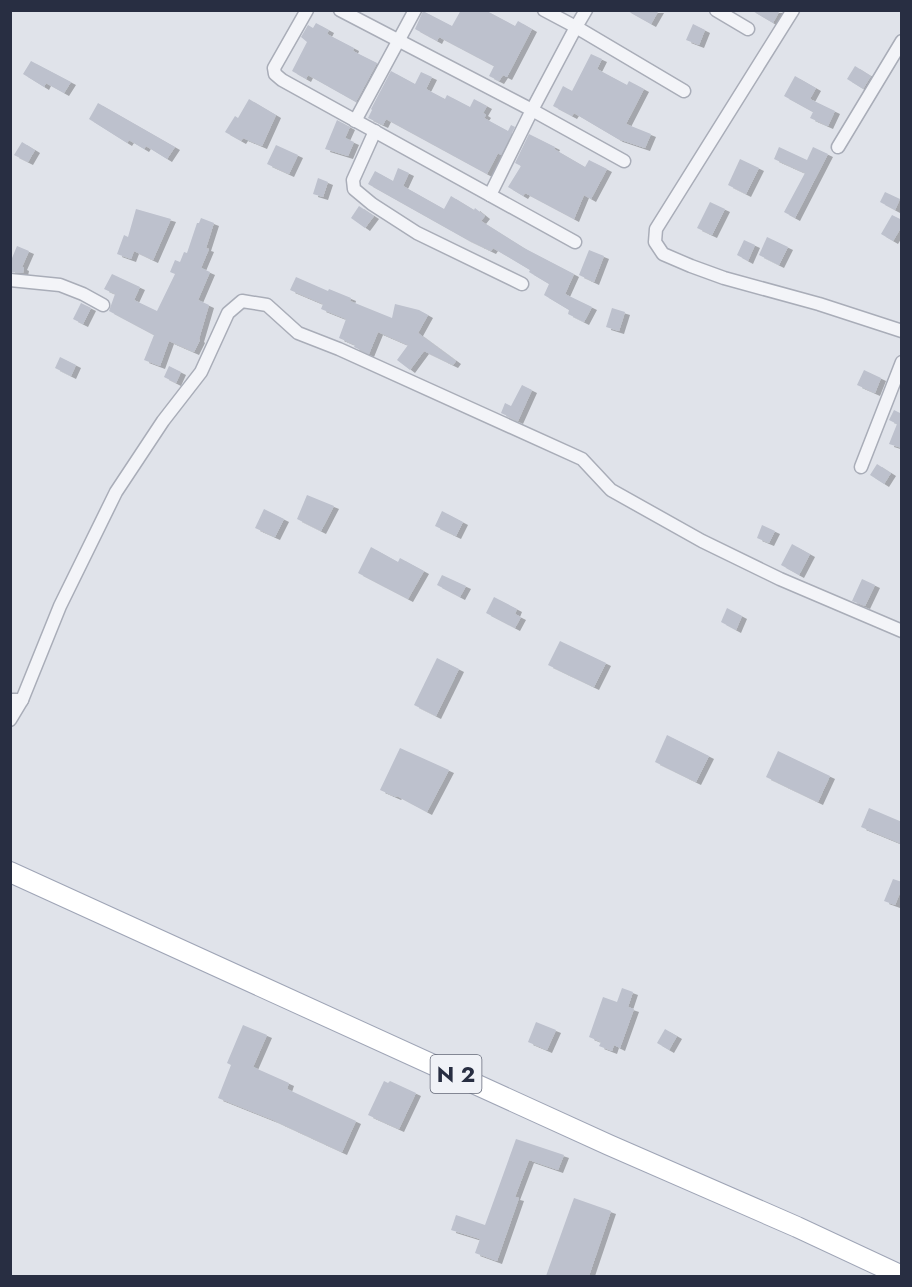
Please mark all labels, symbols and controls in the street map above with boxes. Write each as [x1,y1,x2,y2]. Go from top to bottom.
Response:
road number: N 2 [430,1055,482,1093]

